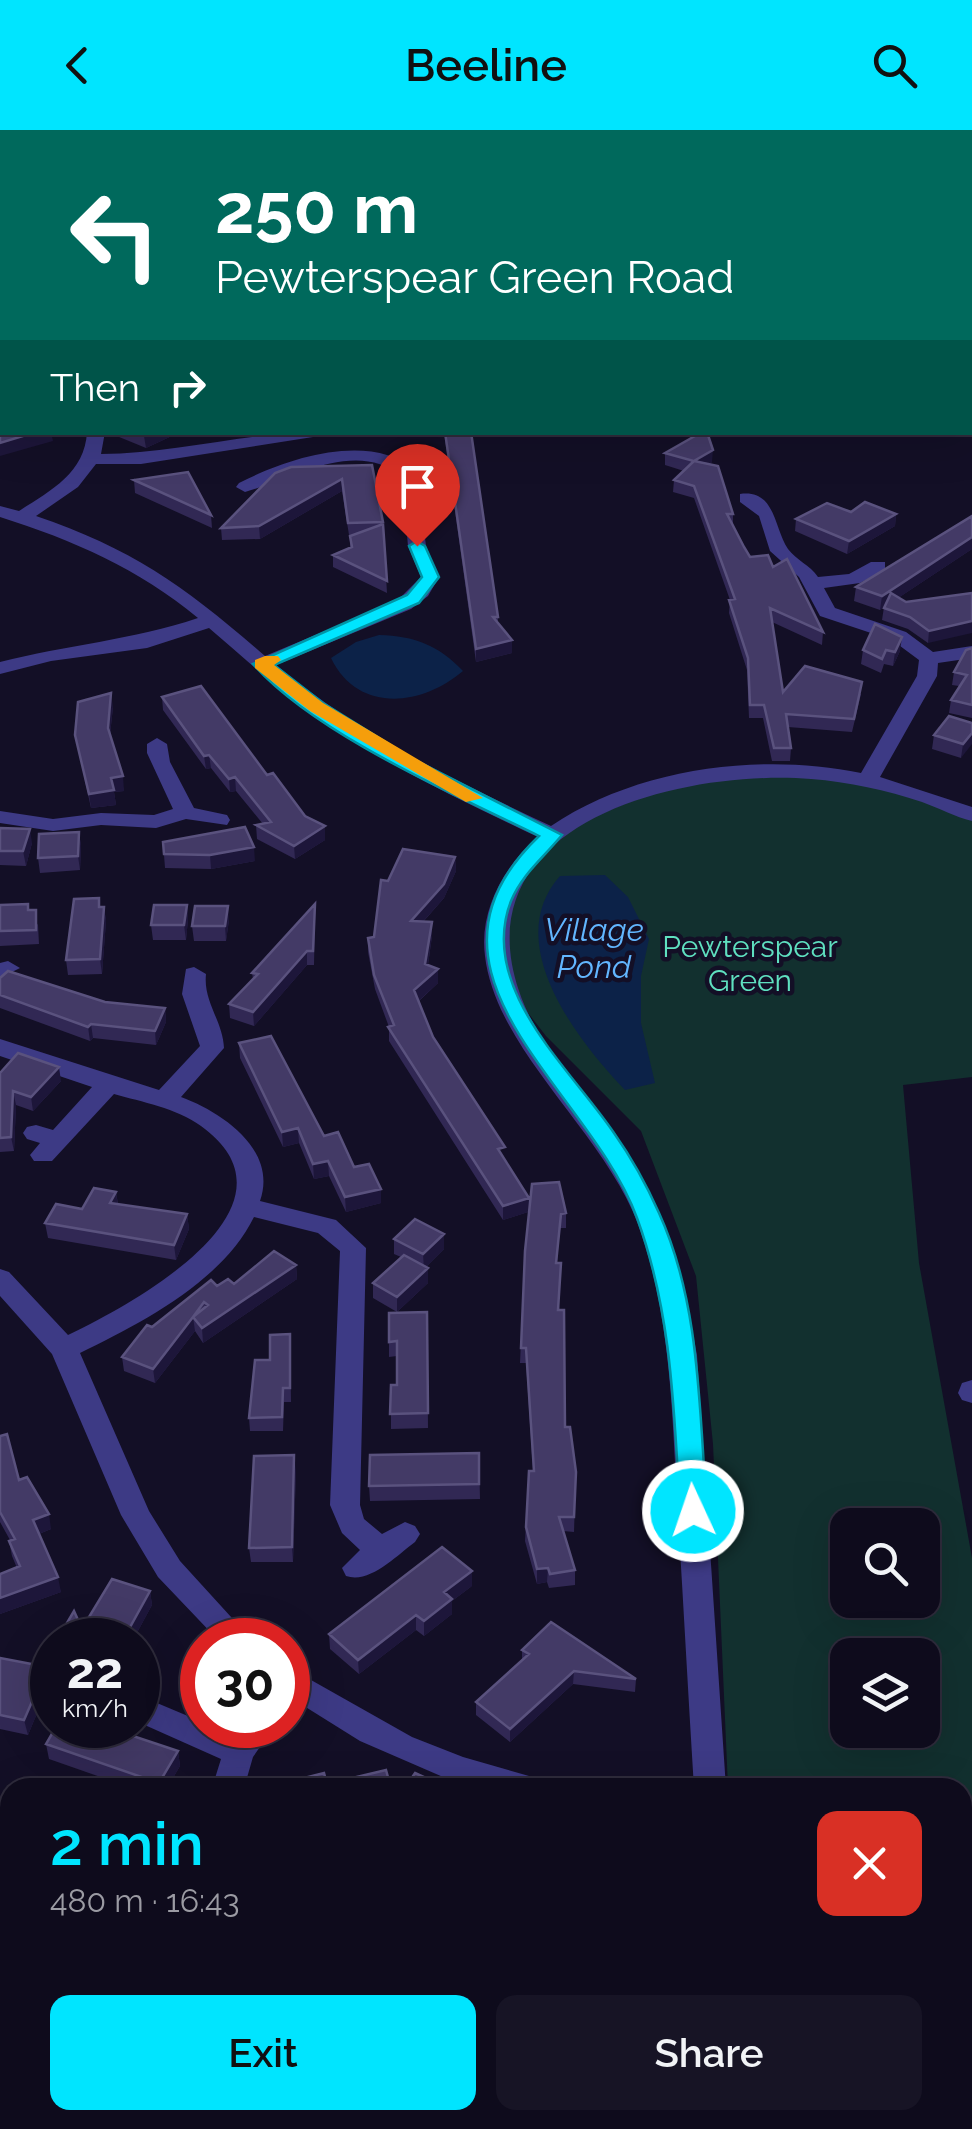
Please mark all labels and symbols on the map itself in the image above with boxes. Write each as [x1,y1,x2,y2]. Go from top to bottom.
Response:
pin [375,444,460,547]
water label: Village Pond [544,911,644,985]
park label: Pewterspear Green [662,929,838,998]
position arrow [641,1459,745,1563]
speed limit sign: 30 [180,1618,310,1748]

